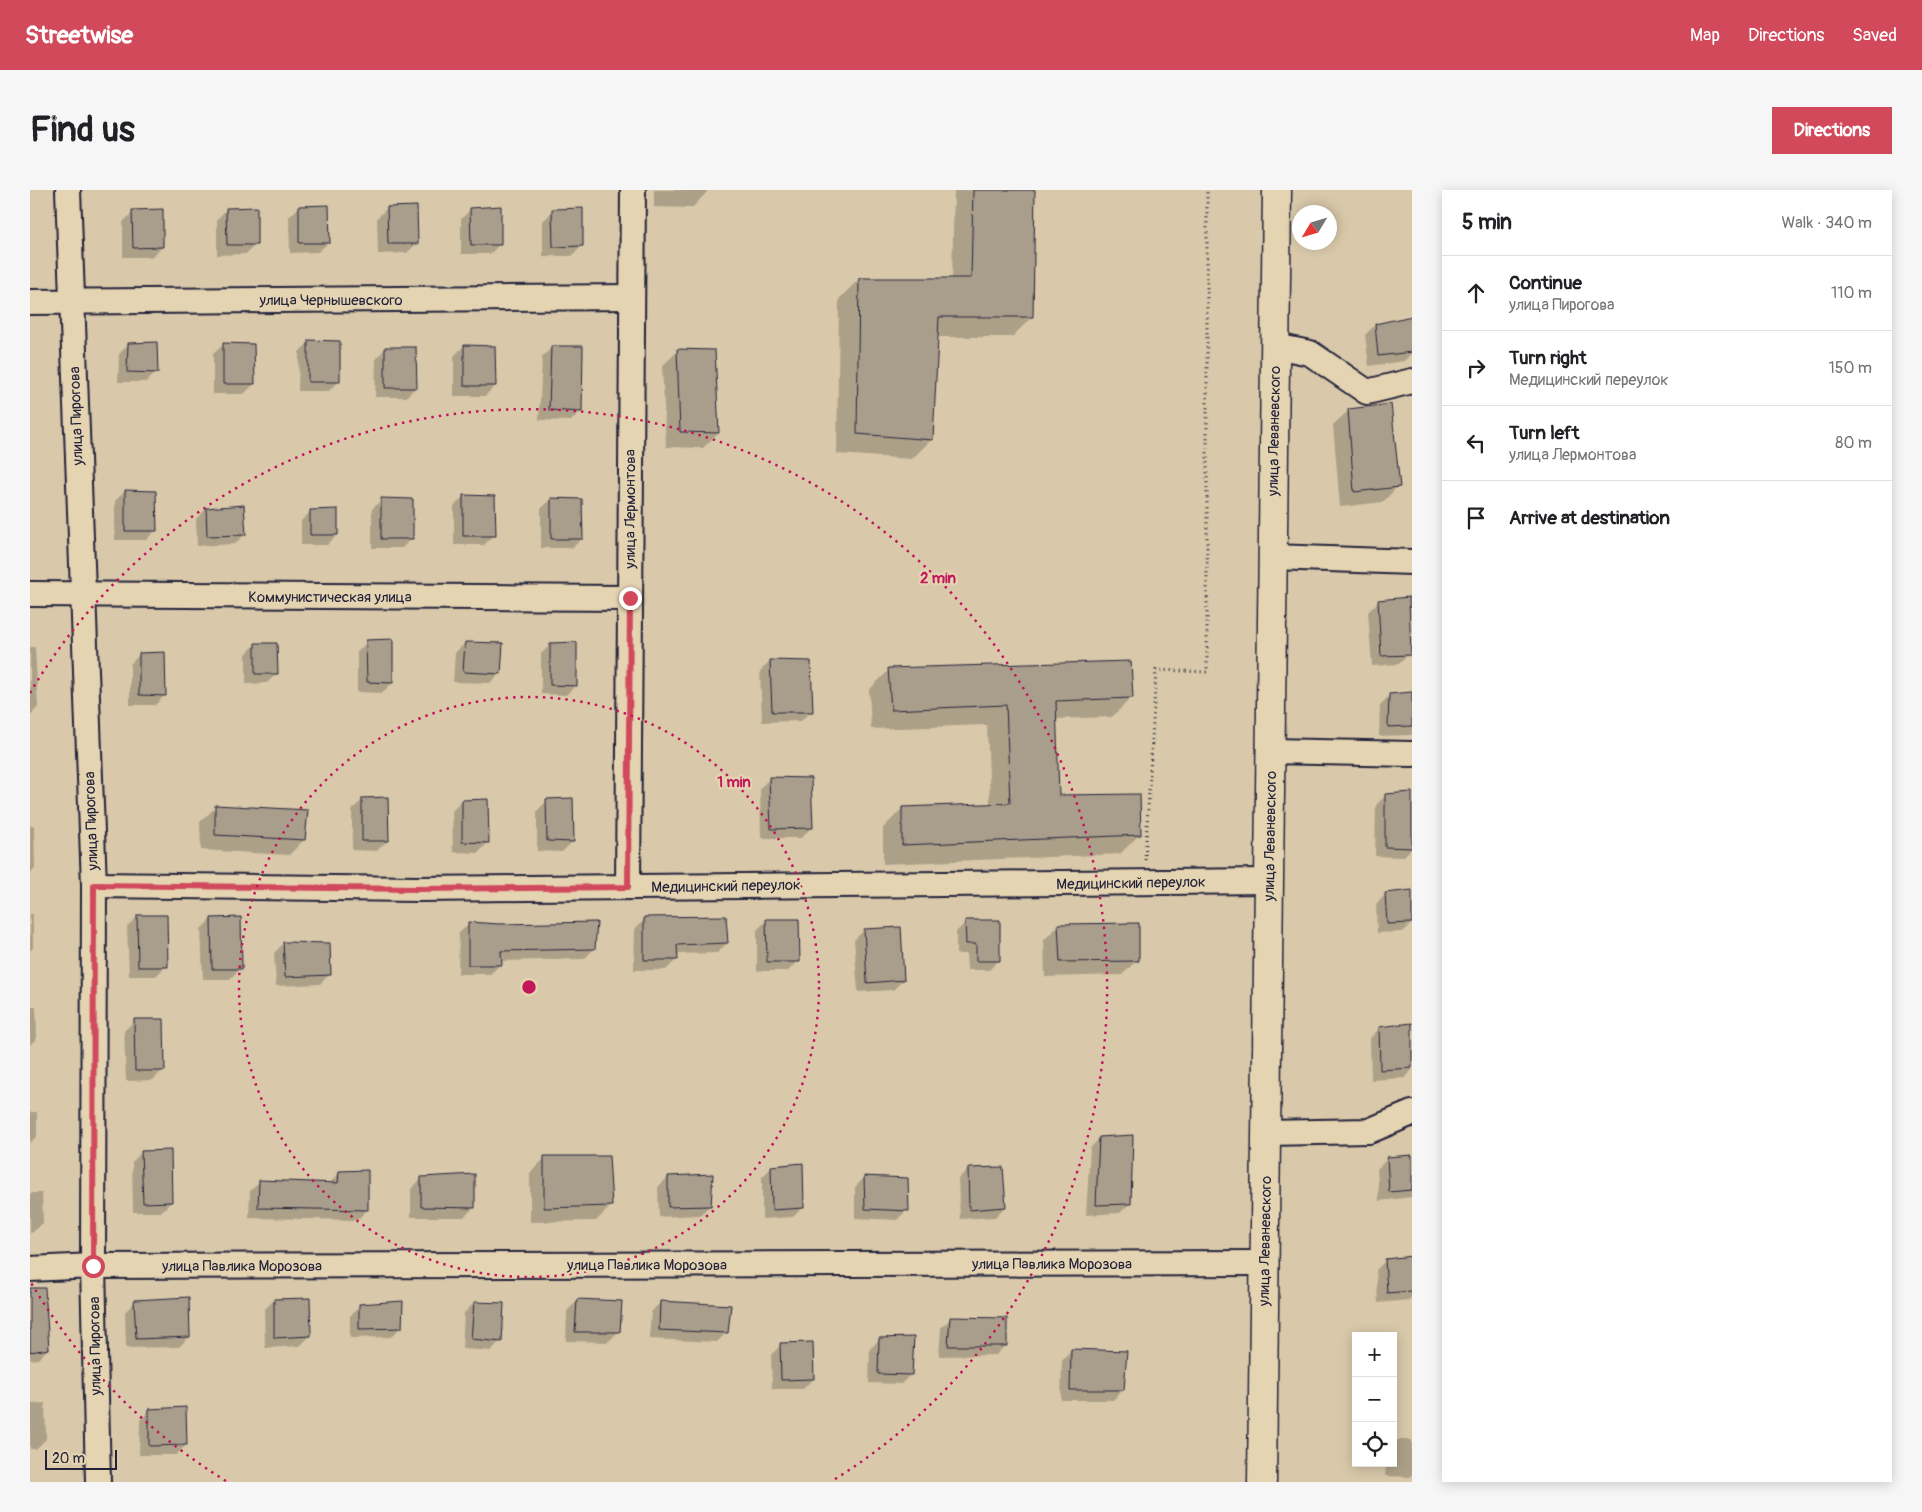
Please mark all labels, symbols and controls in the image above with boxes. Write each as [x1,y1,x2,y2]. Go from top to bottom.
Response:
text: Streetwise [25,21,133,50]
text: Map [1690,24,1720,47]
text: Directions [1748,24,1824,47]
text: Saved [1852,24,1897,47]
button: Directions [1772,107,1892,154]
text: Find us [30,108,135,152]
north arrow [1292,205,1337,250]
text: 5 min [1462,209,1512,236]
text: Walk · 340 m [1781,213,1872,233]
text: Continue [1509,271,1582,295]
icon: ahead [1462,279,1490,307]
text: 110 m [1831,283,1872,303]
street label: улица Чернышевского [258,291,403,310]
text: улица Пирогова [1509,295,1615,315]
text: Turn right [1509,346,1587,370]
icon: right [1462,354,1490,382]
text: 150 m [1828,358,1872,378]
street label: улица Пирогова [65,366,88,467]
street label: улица Леваневского [1264,366,1285,497]
text: Медицинский переулок [1509,370,1669,390]
text: Turn left [1509,421,1579,445]
icon: left [1462,429,1490,457]
text: 80 m [1835,433,1872,453]
text: улица Лермонтова [1509,445,1636,465]
street label: улица Лермонтова [621,449,640,570]
icon: arrive [1462,504,1490,532]
text: Arrive at destination [1509,506,1670,530]
text: 2 min [920,569,956,588]
route end [619,587,642,610]
street label: Коммунистическая улица [248,588,412,607]
street label: улица Пирогова [80,771,103,872]
street label: улица Леваневского [1260,771,1281,902]
text: 1 min [717,773,751,792]
street label: Медицинский переулок [1056,873,1206,894]
street label: Медицинский переулок [651,876,801,897]
centre of rings [520,978,538,996]
street label: улица Леваневского [1255,1176,1276,1307]
route start [82,1255,105,1278]
street label: улица Павлика Морозова [971,1255,1132,1274]
street label: улица Павлика Морозова [566,1256,727,1275]
street label: улица Павлика Морозова [161,1257,322,1276]
street label: улица Пирогова [85,1296,106,1397]
map controls [1352,1332,1397,1467]
button: + [1352,1332,1397,1377]
button: − [1352,1377,1397,1422]
button: locate [1352,1422,1397,1467]
scale bar [45,1447,118,1470]
text: 20 m [52,1450,85,1467]

